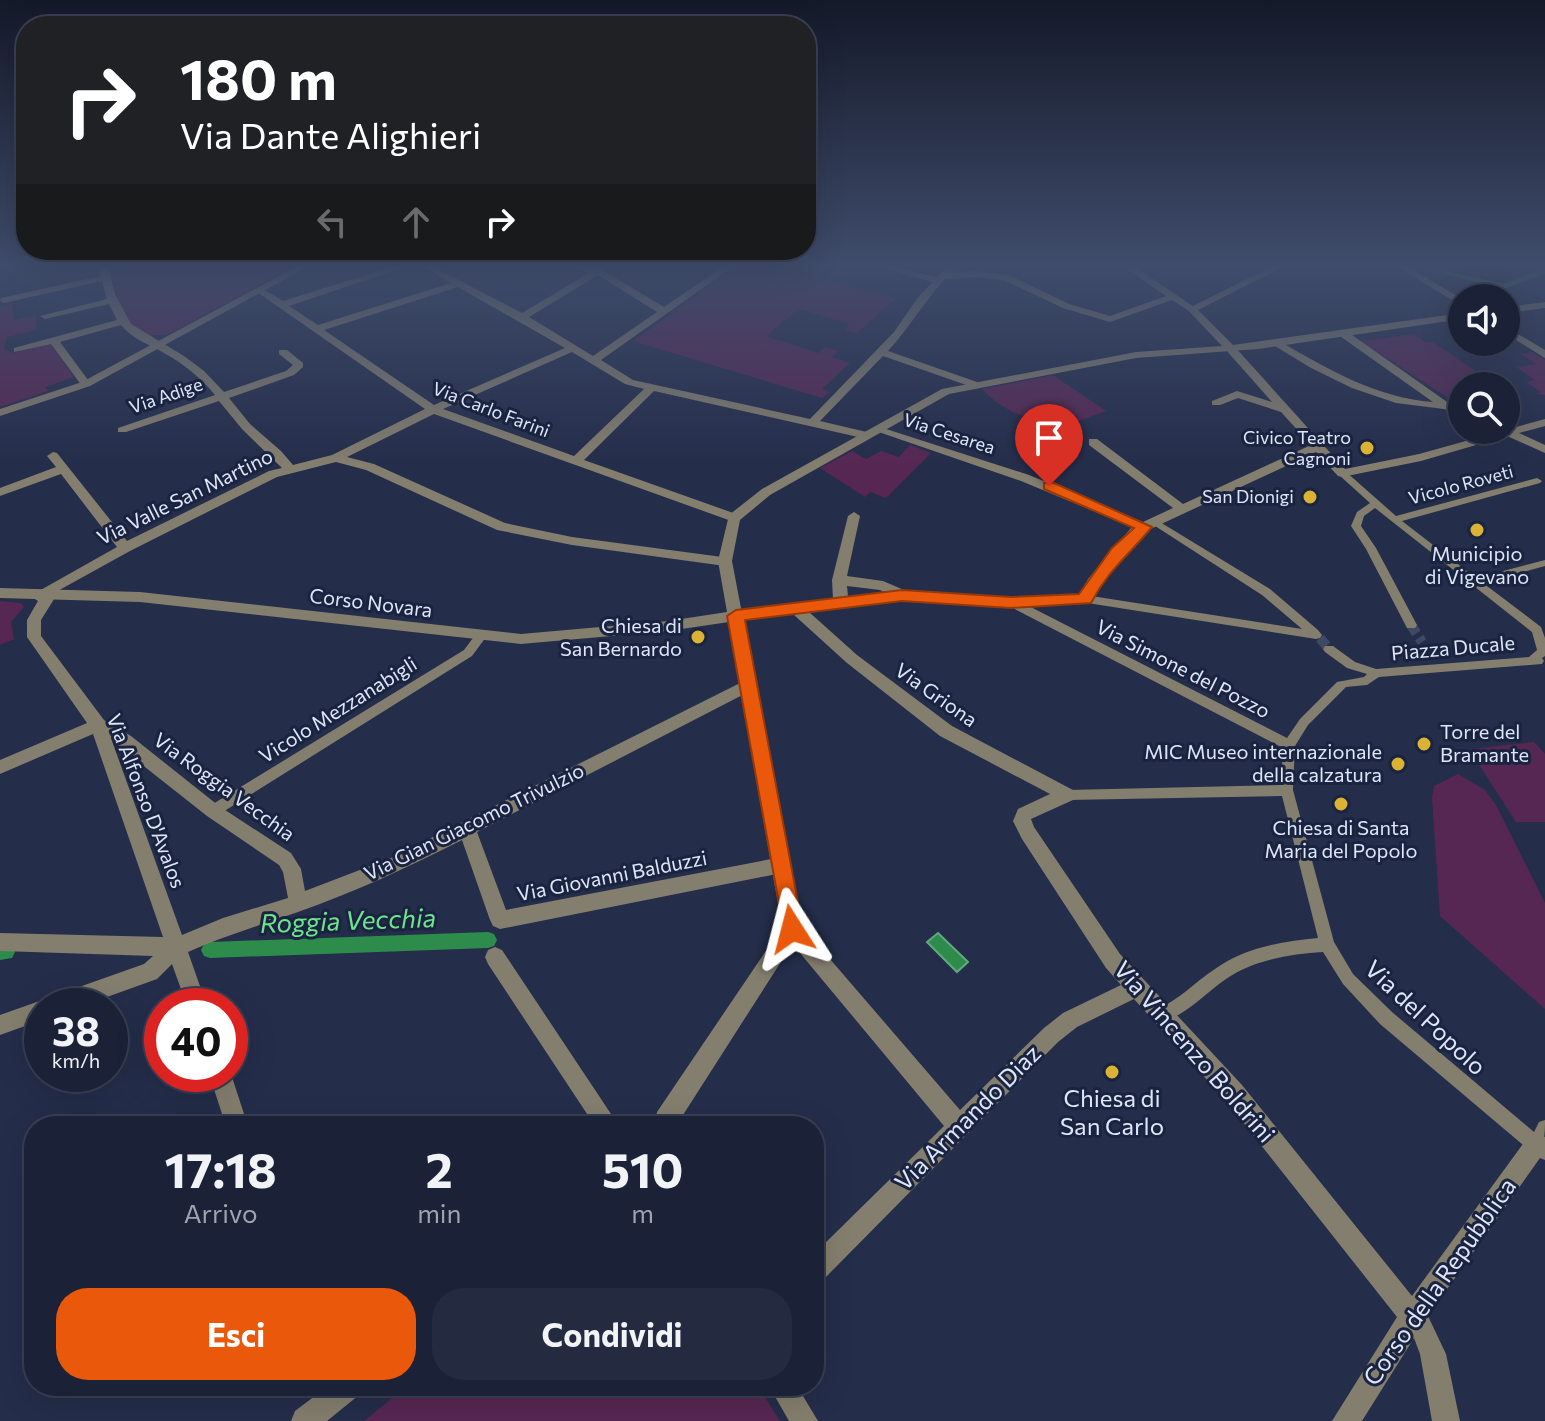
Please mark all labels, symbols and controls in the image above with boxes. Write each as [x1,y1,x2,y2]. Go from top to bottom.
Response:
text: 180 m [180,43,337,112]
icon: right [48,48,152,152]
text: Via Dante Alighieri [180,112,481,156]
icon: left [310,200,354,244]
icon: ahead [394,200,438,244]
icon: right [478,200,522,244]
map controls [1448,284,1520,444]
button: sound [1448,284,1520,356]
street label: Via Adige [126,372,205,418]
button: search [1448,372,1520,444]
street label: Via Carlo Farini [430,377,553,442]
pin [1015,404,1083,486]
street label: Via Cesarea [901,408,998,458]
icon: arrive [1027,416,1071,460]
place label: Civico Teatro Cagnoni [1243,426,1351,469]
marker: Civico Teatro Cagnoni [1358,439,1376,457]
street label: Via Valle San Martino [93,443,276,549]
street label: Vicolo Roveti [1406,459,1516,509]
place label: San Dionigi [1202,485,1294,507]
marker: San Dionigi [1301,488,1319,506]
marker: Municipio di Vigevano [1468,521,1486,539]
place label: Municipio di Vigevano [1425,541,1529,588]
street label: Corso Novara [308,583,434,621]
place label: Chiesa di San Bernardo [560,613,682,660]
street label: Via Simone del Pozzo [1092,614,1275,722]
marker: Chiesa di San Bernardo [689,628,707,646]
street label: Piazza Ducale [1390,630,1516,664]
street label: Vicolo Mezzanabigli [254,651,421,767]
street label: Via Griona [891,657,982,731]
street label: Via Alfonso D'Avalos [103,710,191,891]
place label: Torre del Bramante [1440,719,1529,766]
street label: Via Roggia Vecchia [149,727,300,845]
marker: Torre del Bramante [1415,735,1433,753]
place label: MIC Museo internazionale della calzatura [1144,739,1382,786]
marker: MIC Museo internazionale della calzatura [1389,755,1407,773]
street label: Via Gian Giacomo Trivulzio [360,757,588,885]
marker: Chiesa di Santa Maria del Popolo [1332,795,1350,813]
place label: Chiesa di Santa Maria del Popolo [1265,815,1417,862]
street label: Via Giovanni Balduzzi [515,845,709,905]
position arrow [750,887,834,971]
water label: Roggia Vecchia [259,901,437,938]
street label: Via del Popolo [1359,953,1493,1080]
street label: Via Vincenzo Boldrini [1108,954,1282,1148]
speed limit sign: 40 [144,988,248,1092]
text: 38 [52,1005,100,1054]
street label: Via Armando Diaz [888,1038,1046,1196]
text: km/h [52,1048,100,1072]
marker: Chiesa di San Carlo [1103,1063,1121,1081]
place label: Chiesa di San Carlo [1060,1083,1164,1140]
text: 17:18 [164,1139,277,1198]
text: 2 [426,1139,453,1198]
text: 510 [602,1139,683,1198]
street label: Corso della Repubblica [1356,1172,1521,1390]
text: Arrivo [184,1197,257,1228]
text: min [417,1197,461,1228]
text: m [631,1197,654,1228]
button: Esci [56,1288,416,1380]
button: Condividi [432,1288,792,1380]

